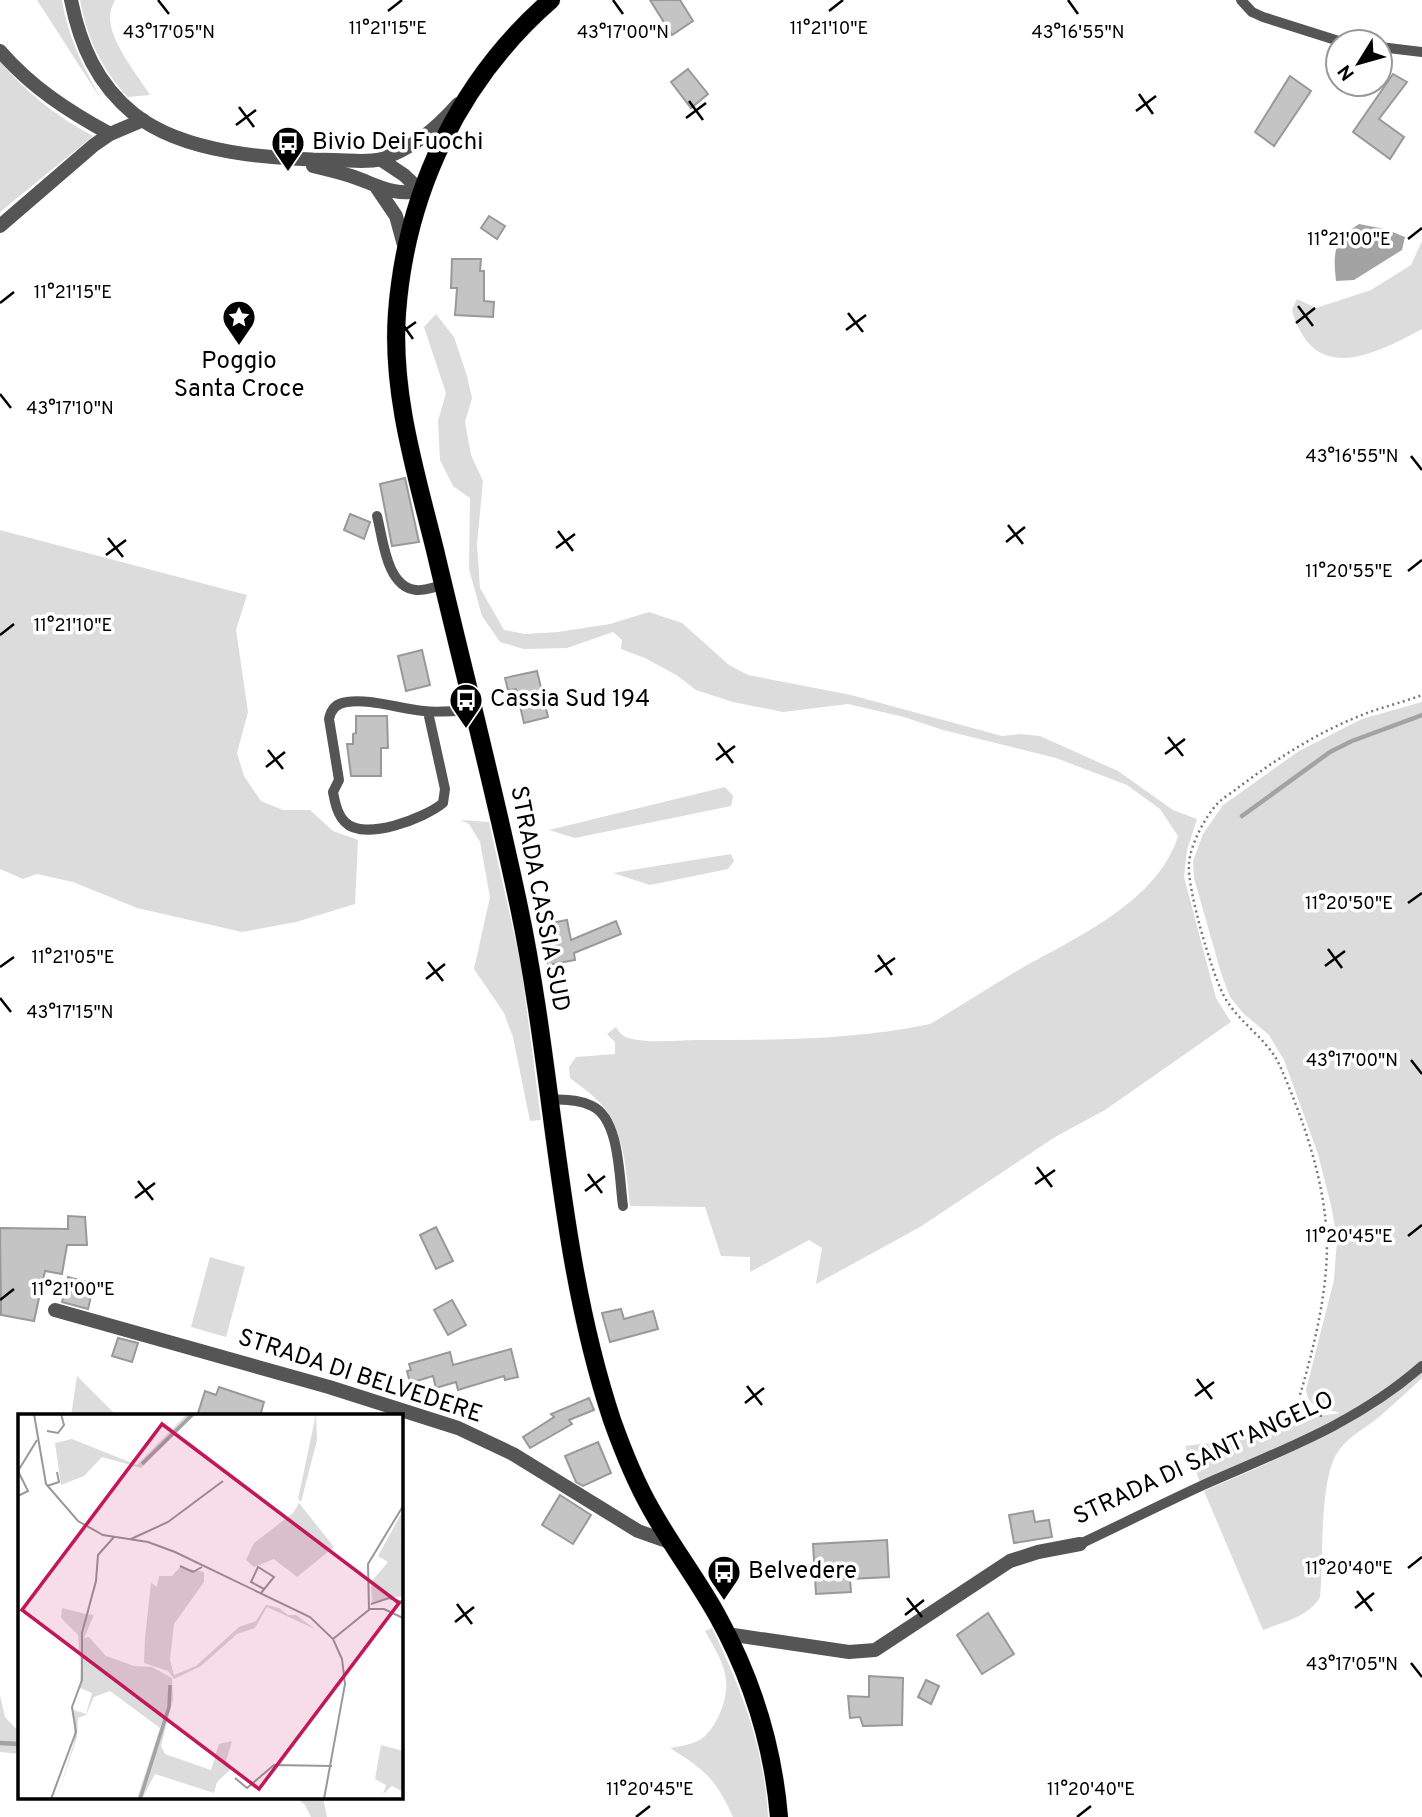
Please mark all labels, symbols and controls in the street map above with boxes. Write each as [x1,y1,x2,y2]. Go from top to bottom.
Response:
text: 11°21'15"E [349,18,427,41]
text: 11°21'10"E [790,18,868,41]
text: 43°17'05"N [123,22,215,45]
text: 43°17'00"N [577,22,669,45]
text: 43°16'55"N [1031,22,1125,45]
north arrow [1324,28,1394,98]
text: N [1333,59,1361,85]
bus stop icon: Bivio Dei Fuochi [269,124,307,173]
place label: Bivio Dei Fuochi [312,128,483,158]
text: 11°21'00"E [1307,229,1391,252]
text: 11°21'15"E [34,282,112,305]
place icon: Poggio Santa Croce [220,298,258,347]
place label: Poggio Santa Croce [174,347,304,405]
text: 43°17'10"N [26,398,114,421]
text: 43°16'55"N [1305,446,1399,469]
text: 11°20'55"E [1305,561,1393,584]
text: 11°21'10"E [34,615,112,638]
bus stop icon: Cassia Sud 194 [447,681,485,730]
place label: Cassia Sud 194 [490,685,650,715]
street label: STRADA CASSIA SUD [502,784,576,1014]
text: 11°20'50"E [1305,893,1393,916]
text: 11°21'05"E [31,947,115,970]
text: 43°17'15"N [26,1002,114,1025]
text: 43°17'00"N [1306,1050,1398,1073]
text: 11°20'45"E [1305,1226,1393,1249]
text: 11°21'00"E [31,1279,115,1302]
street label: STRADA DI BELVEDERE [234,1323,486,1431]
street label: STRADA DI SANT'ANGELO [1069,1385,1339,1533]
inset map [18,1414,402,1800]
bus stop icon: Belvedere [705,1553,743,1602]
place label: Belvedere [748,1557,857,1587]
text: 11°20'40"E [1305,1558,1393,1581]
text: 43°17'05"N [1306,1654,1398,1677]
text: 11°20'45"E [606,1779,694,1802]
text: 11°20'40"E [1047,1779,1135,1802]

